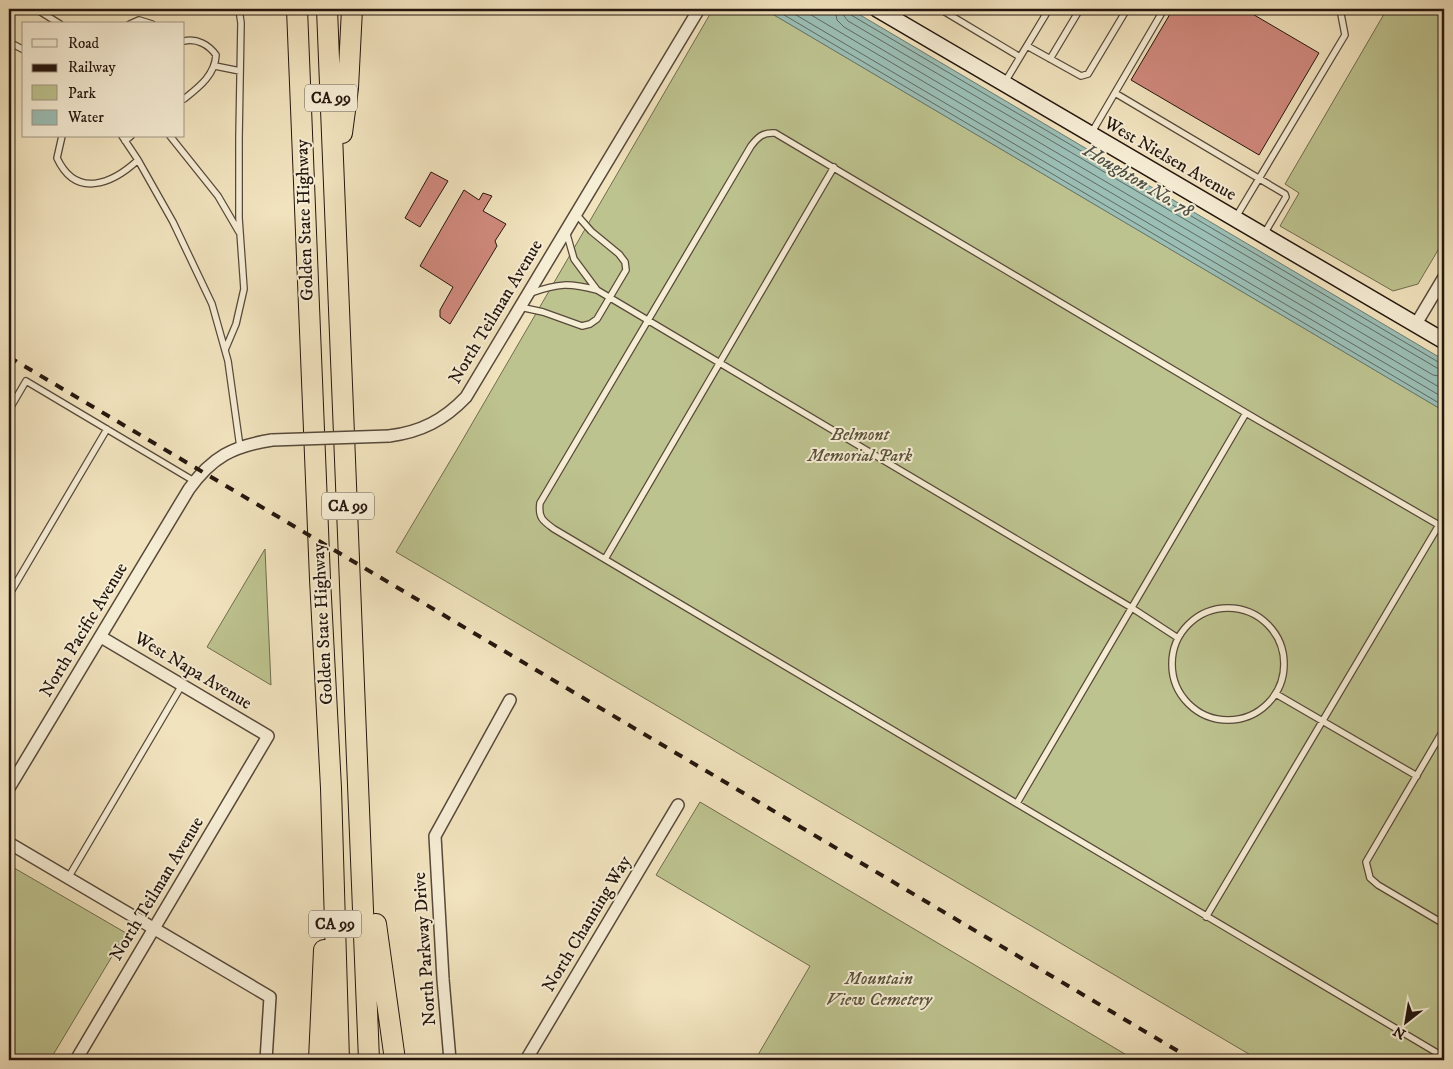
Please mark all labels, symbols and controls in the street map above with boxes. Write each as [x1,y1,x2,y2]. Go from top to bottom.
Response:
legend [22,22,185,138]
text: Road [68,34,100,53]
text: Railway [68,58,116,77]
text: Park [68,84,97,103]
road number: CA 99 [305,85,357,112]
text: Water [67,108,104,127]
street label: West Nielsen Avenue [1099,112,1240,206]
street label: Golden State Highway [291,138,319,301]
water label: Houghton No. 78 [1078,139,1198,223]
street label: North Teilman Avenue [444,236,548,388]
park label: Belmont Memorial Park [806,424,913,467]
road number: CA 99 [322,492,374,520]
street label: Golden State Highway [308,542,338,705]
street label: North Pacific Avenue [35,559,133,701]
street label: West Napa Avenue [129,627,256,715]
street label: North Teilman Avenue [105,813,209,965]
street label: North Channing Way [538,852,637,996]
street label: North Parkway Drive [409,871,441,1027]
road number: CA 99 [309,911,361,938]
park label: Mountain View Cemetery [826,968,933,1011]
north arrow [1380,996,1430,1046]
text: N [1390,1021,1409,1043]

